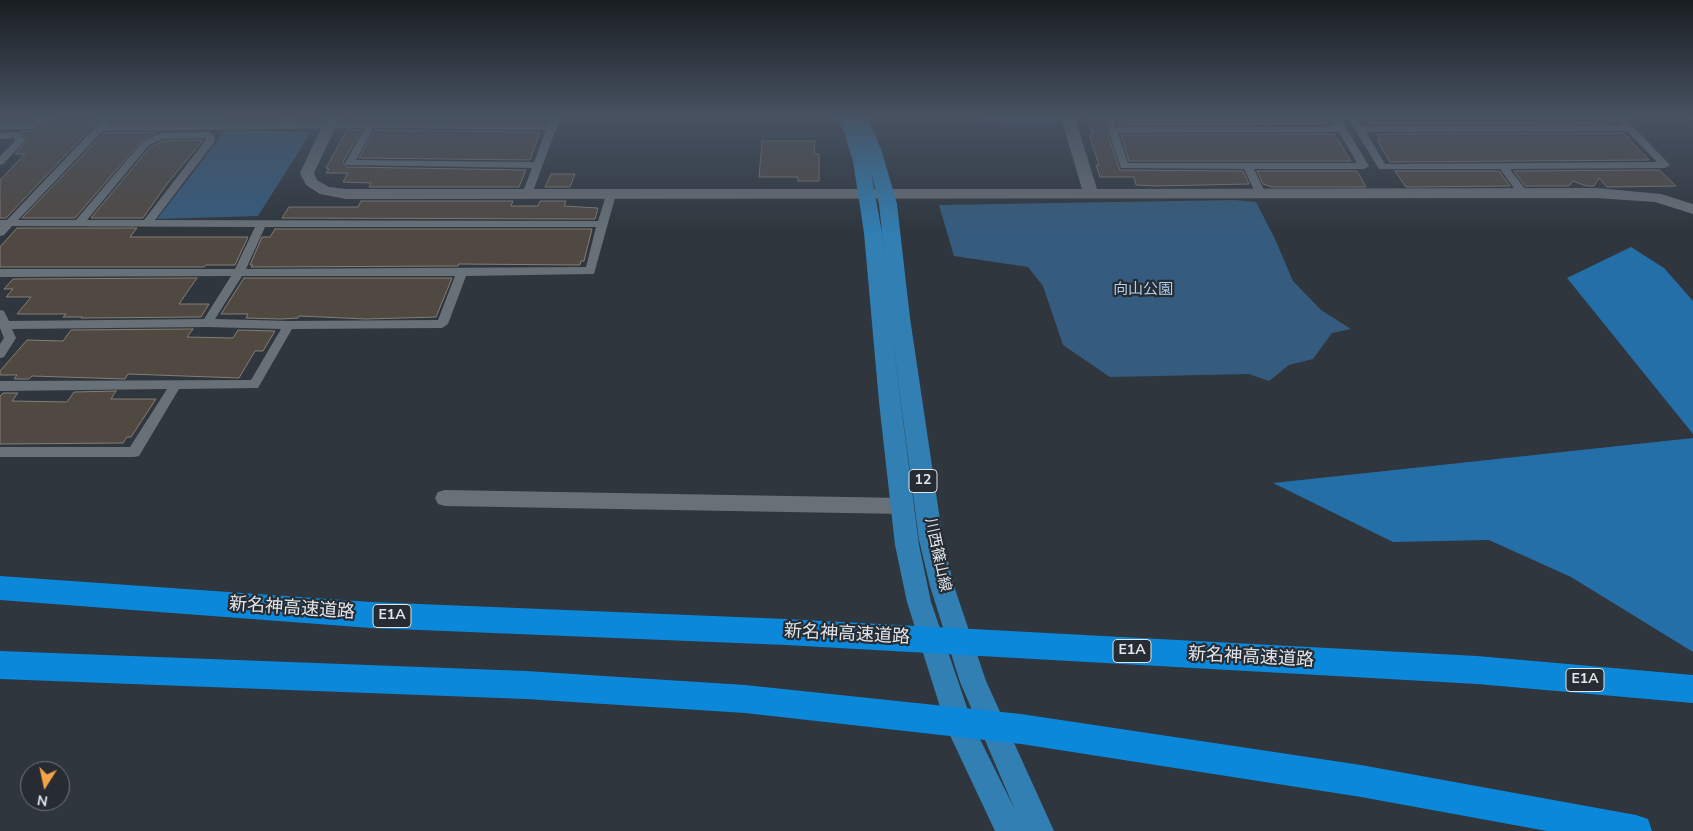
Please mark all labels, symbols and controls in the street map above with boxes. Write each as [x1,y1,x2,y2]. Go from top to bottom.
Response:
park label: 向山公園 [1113,281,1173,299]
road number: 12 [909,470,937,492]
street label: 川西篠山線 [920,516,954,594]
street label: 新名神高速道路 [228,594,356,624]
road number: E1A [373,604,411,628]
street label: 新名神高速道路 [784,621,910,649]
road number: E1A [1113,640,1151,662]
street label: 新名神高速道路 [1188,644,1314,672]
road number: E1A [1566,668,1604,692]
north arrow [20,761,70,811]
text: N [36,790,49,811]

